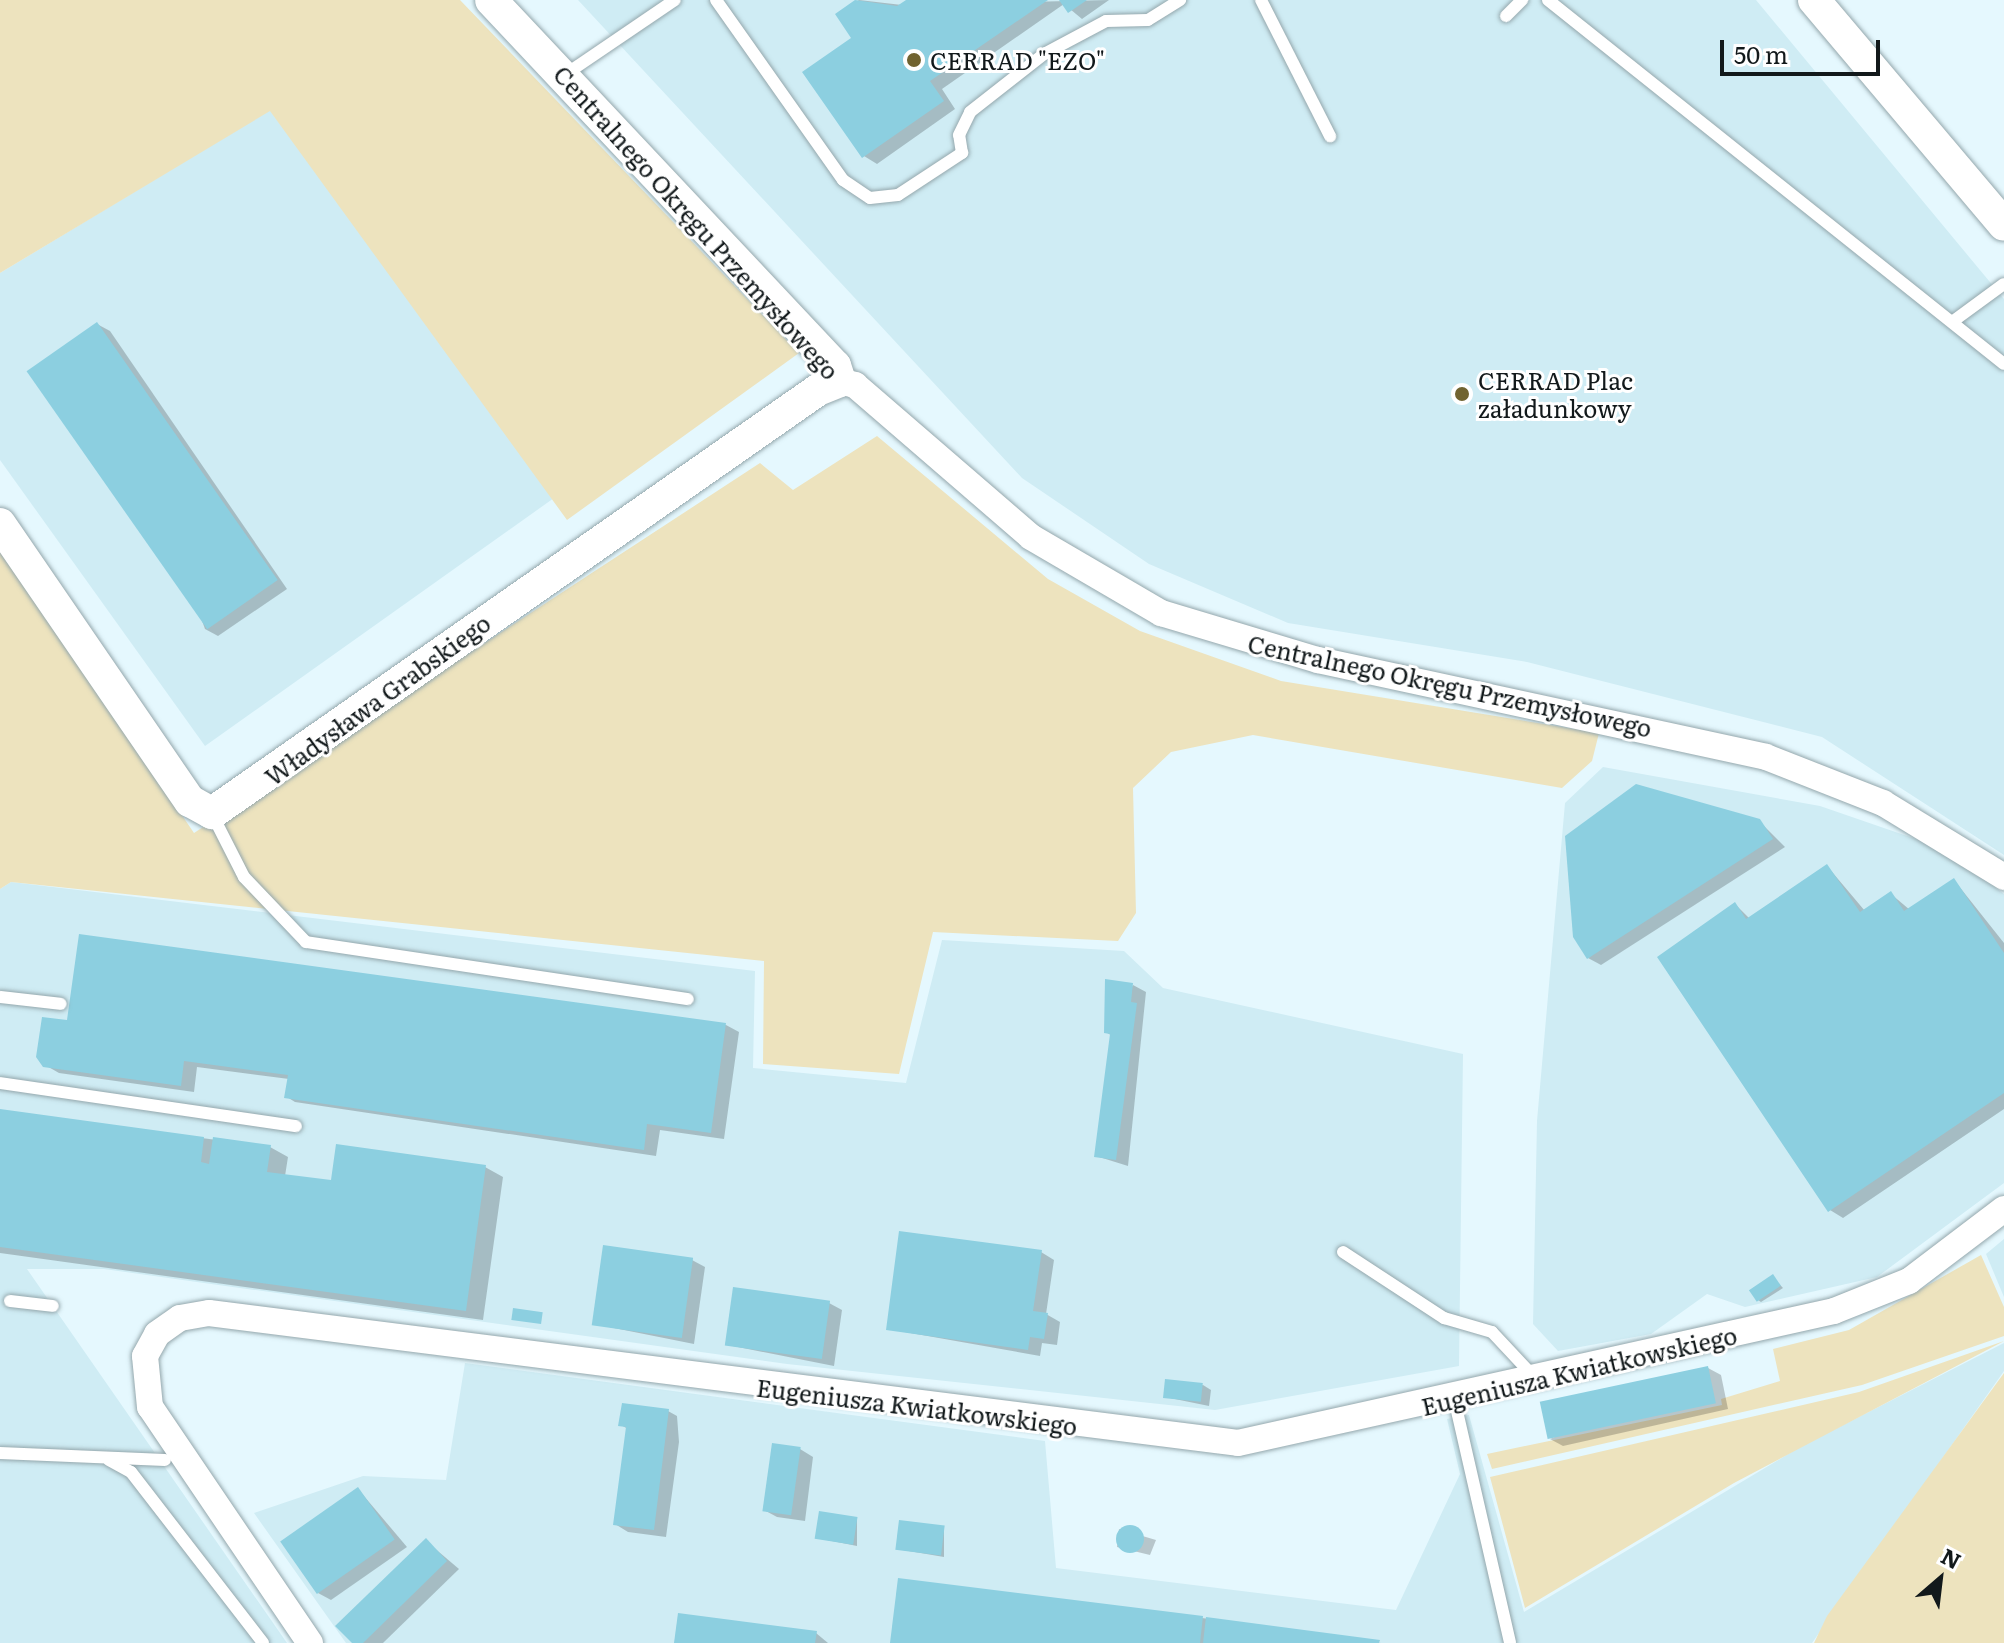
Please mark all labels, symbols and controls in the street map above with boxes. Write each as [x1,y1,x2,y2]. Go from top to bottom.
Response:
scale bar [1724,24,1884,74]
text: 50 m [1734,36,1788,71]
place label: CERRAD "EZO" [930,46,1105,74]
marker: CERRAD "EZO" [905,51,923,69]
street label: Centralnego Okręgu Przemysłowego [548,59,846,385]
place label: CERRAD Plac załadunkowy [1478,366,1633,422]
marker: CERRAD Plac załadunkowy [1453,385,1471,403]
street label: Władysława Grabskiego [259,607,495,791]
street label: Centralnego Okręgu Przemysłowego [1245,628,1655,742]
street label: Eugeniusza Kwiatkowskiego [1418,1320,1740,1420]
street label: Eugeniusza Kwiatkowskiego [755,1372,1079,1440]
text: N [1936,1538,1967,1576]
north arrow [1900,1539,1980,1619]

